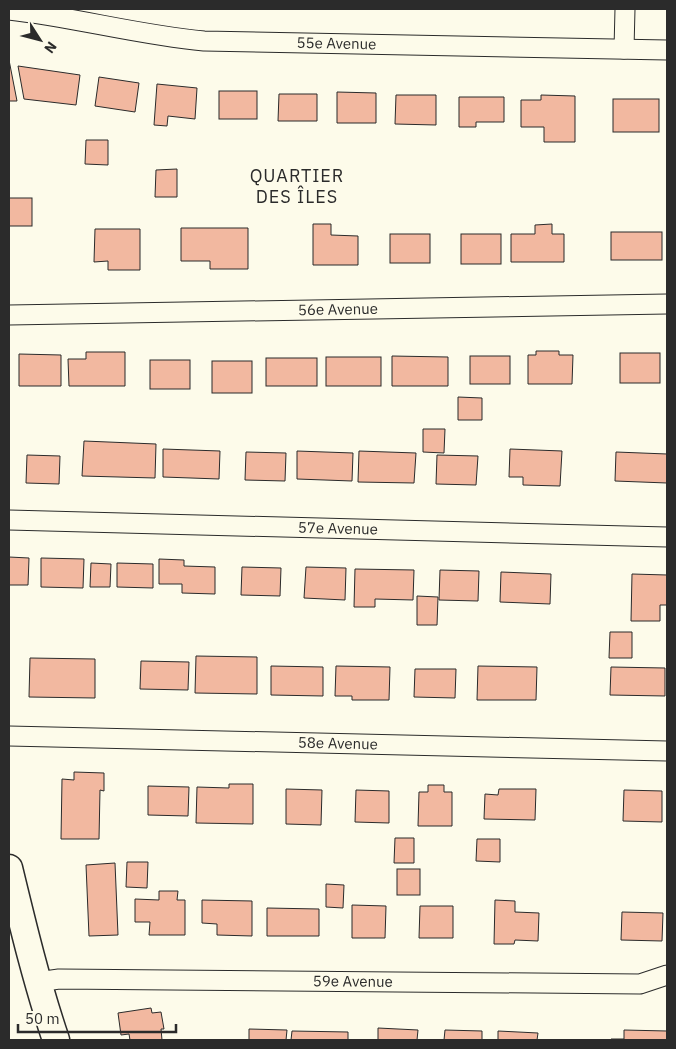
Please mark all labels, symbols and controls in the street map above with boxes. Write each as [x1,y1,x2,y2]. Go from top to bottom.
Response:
north arrow [15,15,65,65]
street label: 55e Avenue [296,33,377,53]
text: N [40,38,61,57]
district label: QUARTIER DES ÎLES [250,164,344,208]
street label: 56e Avenue [298,299,378,319]
street label: 57e Avenue [298,517,378,539]
street label: 58e Avenue [298,733,378,753]
street label: 59e Avenue [313,971,393,991]
scale bar [18,1002,175,1034]
text: 50 m [25,1009,60,1028]

